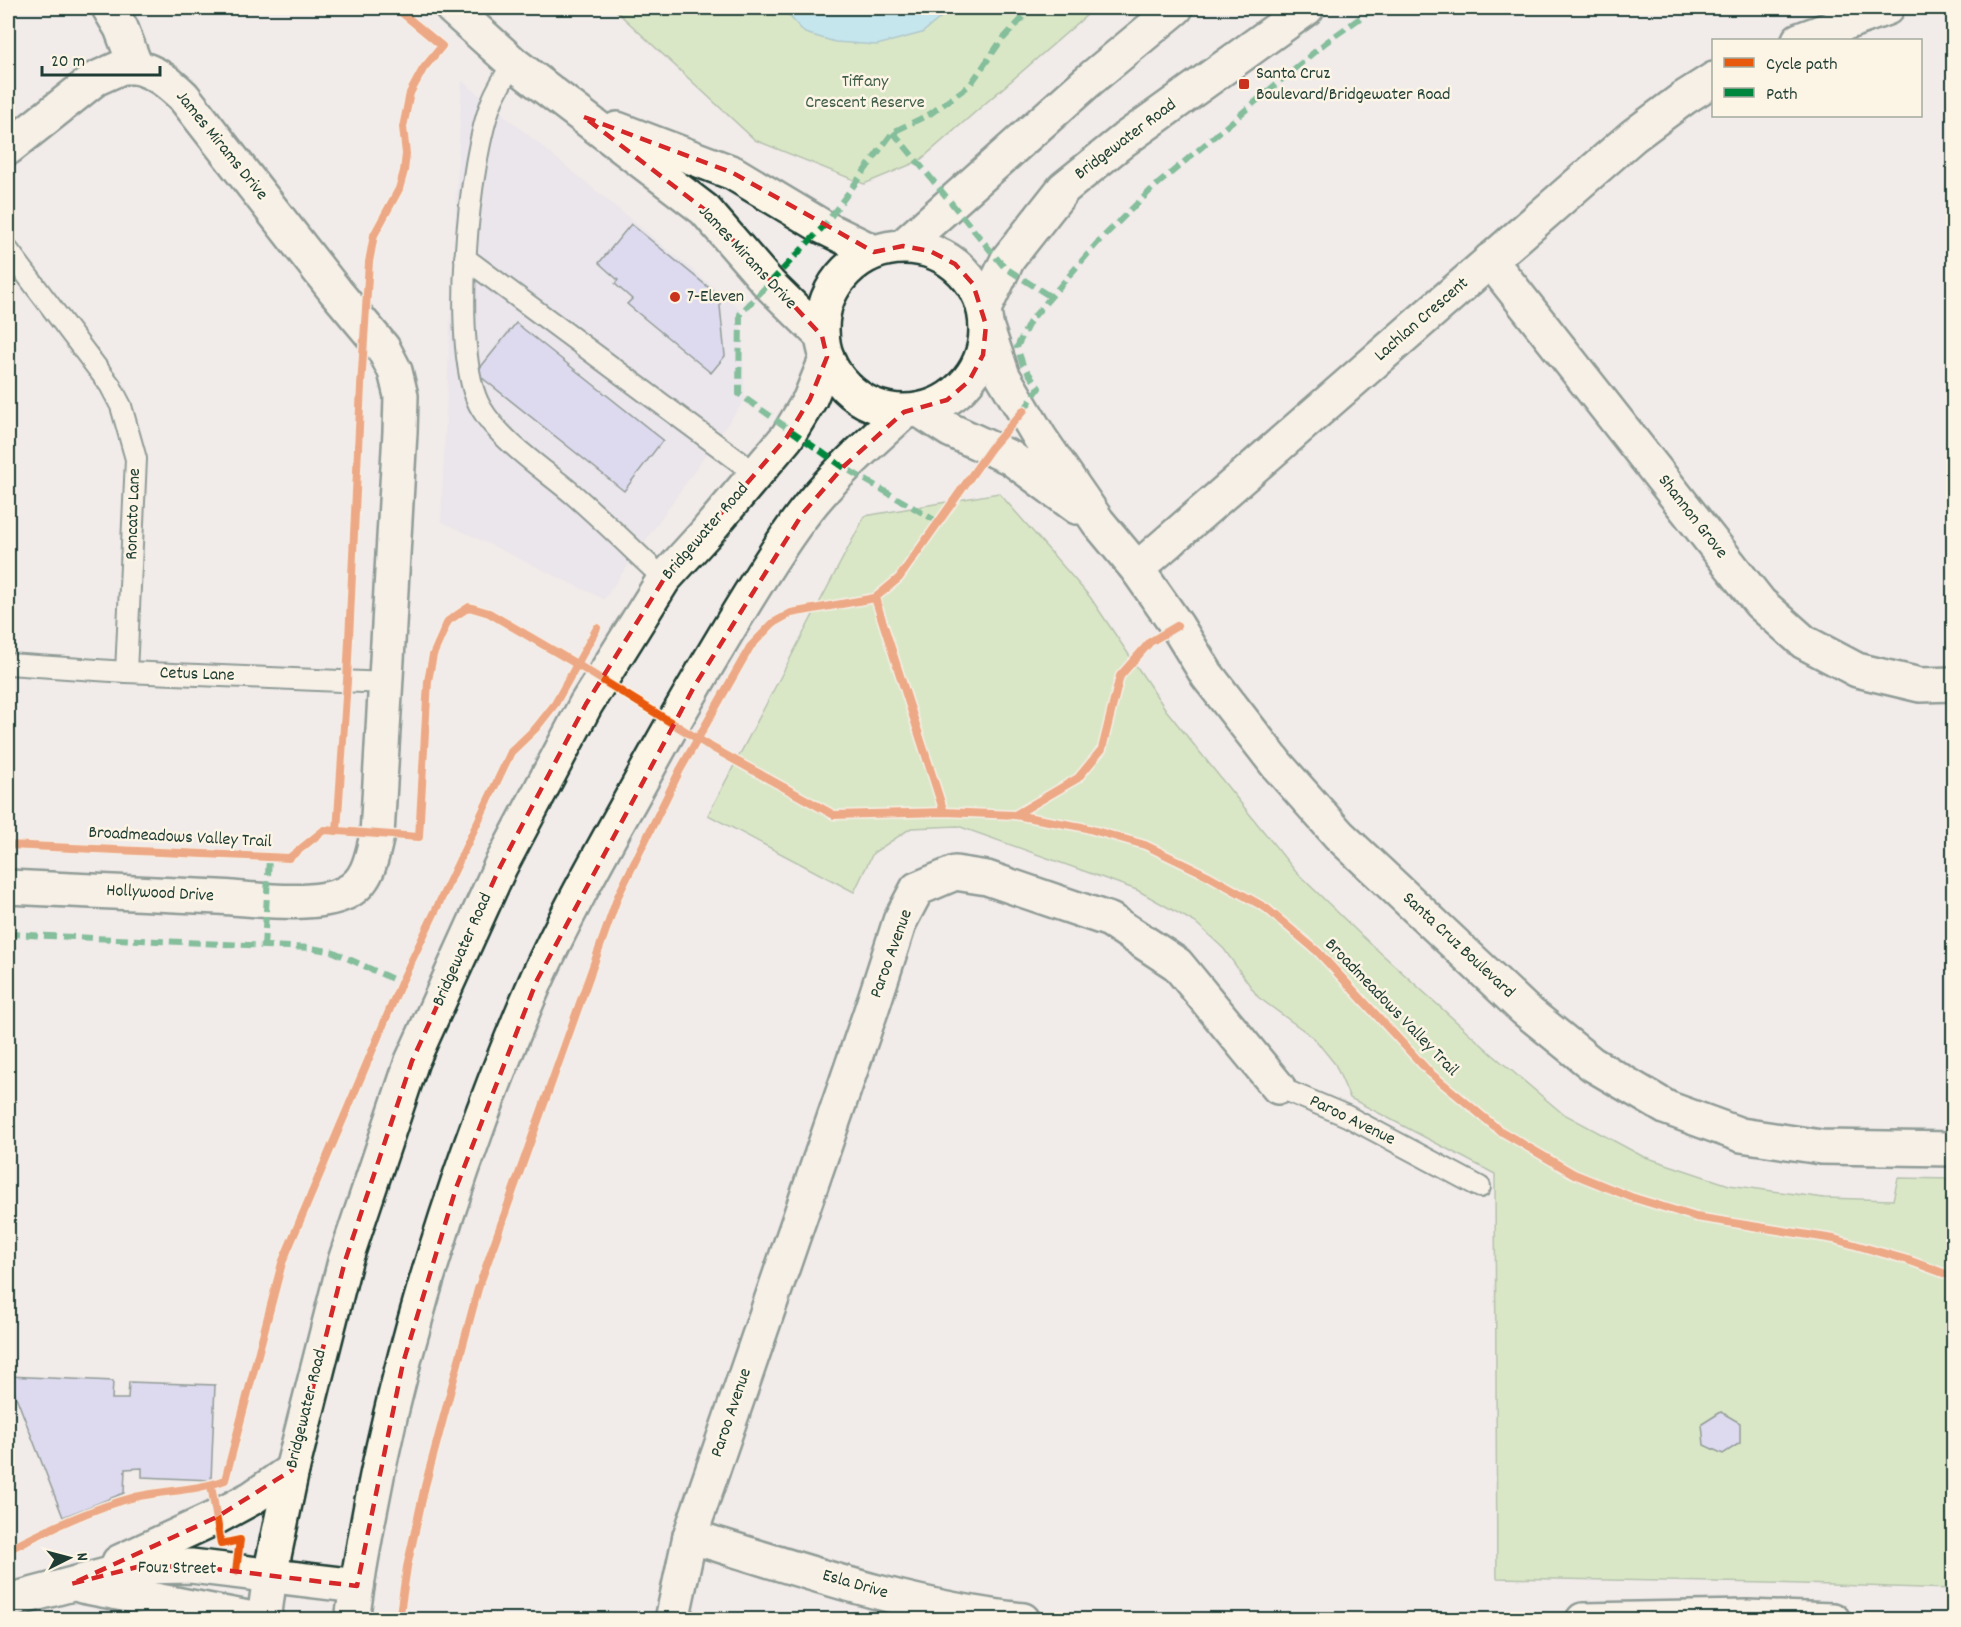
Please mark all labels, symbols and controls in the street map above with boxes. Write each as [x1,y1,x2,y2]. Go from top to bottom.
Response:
scale bar [42,39,160,77]
legend [1712,39,1922,117]
text: 20 m [51,50,85,75]
text: Cycle path [1766,53,1837,78]
place label: Santa Cruz Boulevard/Bridgewater Road [1256,62,1451,108]
park label: Tiffany Crescent Reserve [805,70,925,116]
marker: Santa Cruz Boulevard/Bridgewater Road [1237,77,1251,91]
text: Path [1766,83,1798,108]
street label: James Mirams Drive [169,86,273,206]
street label: Bridgewater Road [1070,93,1182,187]
street label: James Mirams Drive [692,200,802,316]
street label: Lachlan Crescent [1369,272,1475,368]
place label: 7-Eleven [687,285,744,310]
marker: 7-Eleven [668,290,682,304]
street label: Roncato Lane [120,468,148,560]
street label: Shannon Grove [1651,470,1733,565]
street label: Bridgewater Road [657,478,755,586]
street label: Cetus Lane [159,661,235,689]
street label: Broadmeadows Valley Trail [88,821,273,855]
street label: Hollywood Drive [105,879,215,909]
street label: Santa Cruz Boulevard [1396,887,1520,1005]
street label: Bridgewater Road [427,889,499,1011]
street label: Paroo Avenue [864,906,920,1002]
street label: Broadmeadows Valley Trail [1318,933,1464,1083]
street label: Paroo Avenue [1305,1089,1399,1153]
street label: Bridgewater Road [280,1347,334,1471]
street label: Paroo Avenue [705,1365,759,1461]
north arrow [39,1528,99,1588]
text: N [70,1552,93,1562]
street label: Fouz Street [138,1556,217,1582]
street label: Esla Drive [819,1564,891,1606]

